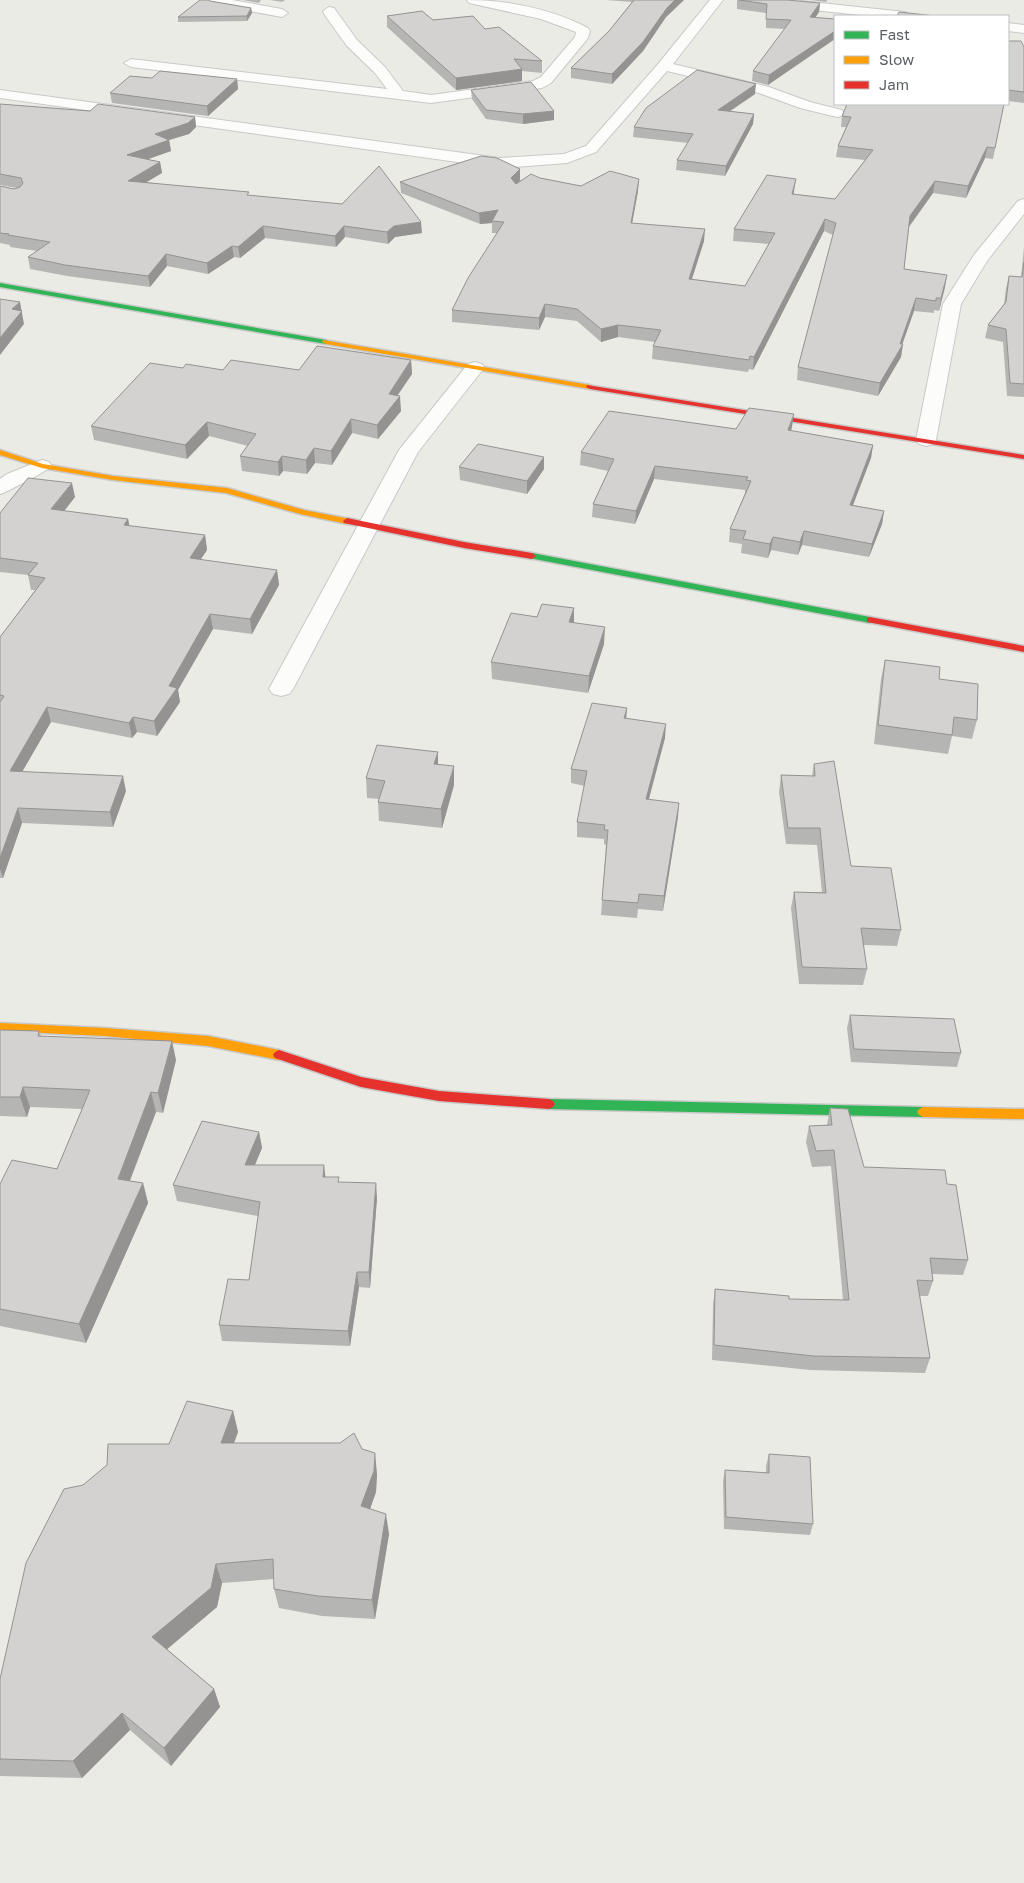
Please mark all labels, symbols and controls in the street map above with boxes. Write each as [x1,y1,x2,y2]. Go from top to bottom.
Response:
legend [834,15,1009,105]
text: Fast [879,25,910,43]
text: Slow [879,50,914,68]
text: Jam [879,75,909,93]

